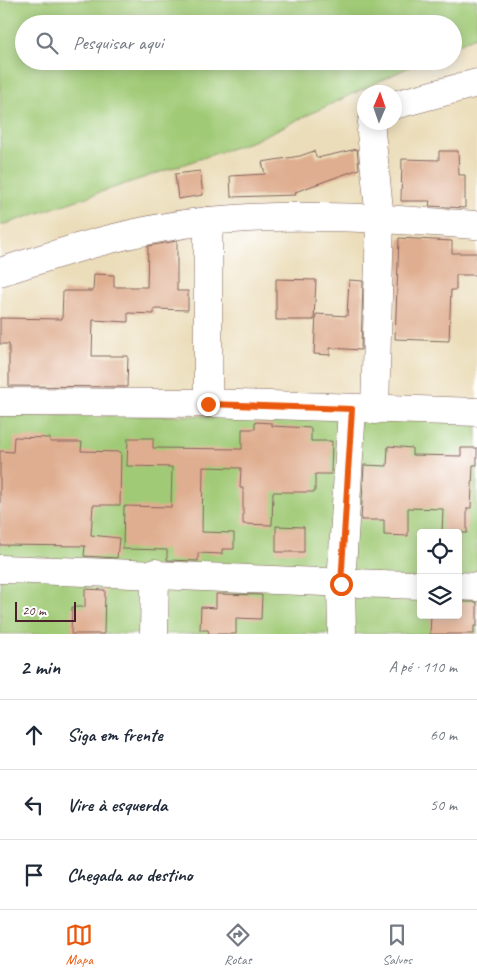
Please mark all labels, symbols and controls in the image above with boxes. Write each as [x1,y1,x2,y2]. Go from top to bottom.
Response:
search box [15,15,462,70]
icon: search [33,29,61,57]
text: Pesquisar aqui [73,31,163,55]
north arrow [357,85,402,130]
route end [197,393,220,416]
map controls [417,529,462,619]
button: locate [417,529,462,574]
route start [330,573,353,596]
button: layers [417,574,462,619]
scale bar [15,599,76,622]
text: 20 m [22,602,46,619]
text: 2 min [20,654,60,680]
text: A pé · 110 m [389,657,457,677]
icon: ahead [20,721,48,749]
text: Siga em frente [67,723,163,747]
text: 60 m [430,725,457,745]
icon: left [20,791,48,819]
text: Vire à esquerda [67,793,167,817]
text: 50 m [430,795,457,815]
icon: arrive [20,861,48,889]
text: Chegada ao destino [67,863,193,887]
tab: Mapa [65,921,93,968]
tab: Rotas [224,921,252,968]
tab: Salvos [382,921,412,968]

